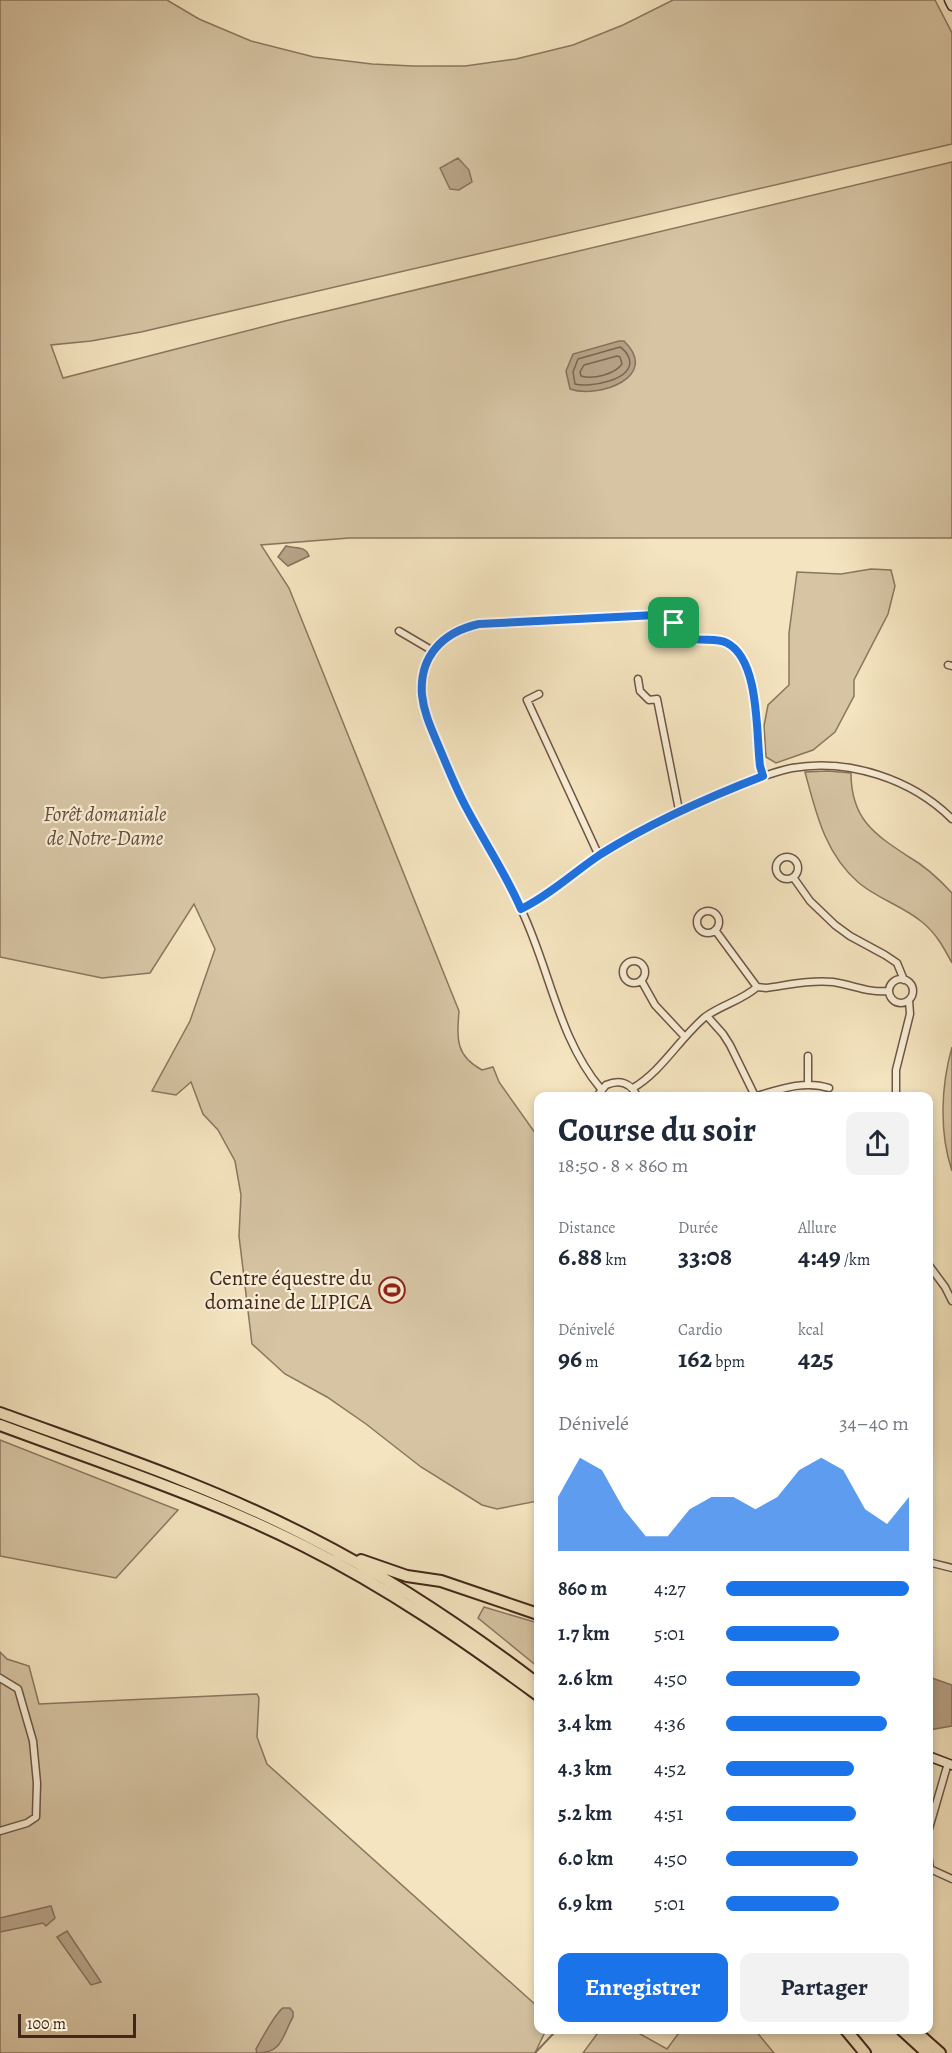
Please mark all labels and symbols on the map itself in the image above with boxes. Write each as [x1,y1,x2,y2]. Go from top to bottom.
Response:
pin [648,597,699,648]
park label: Forêt domaniale de Notre-Dame [43,800,167,852]
place label: Centre équestre du domaine de LIPICA [205,1264,373,1316]
sports icon: Centre équestre du domaine de LIPICA [377,1275,407,1305]
scale bar [18,2011,136,2038]

